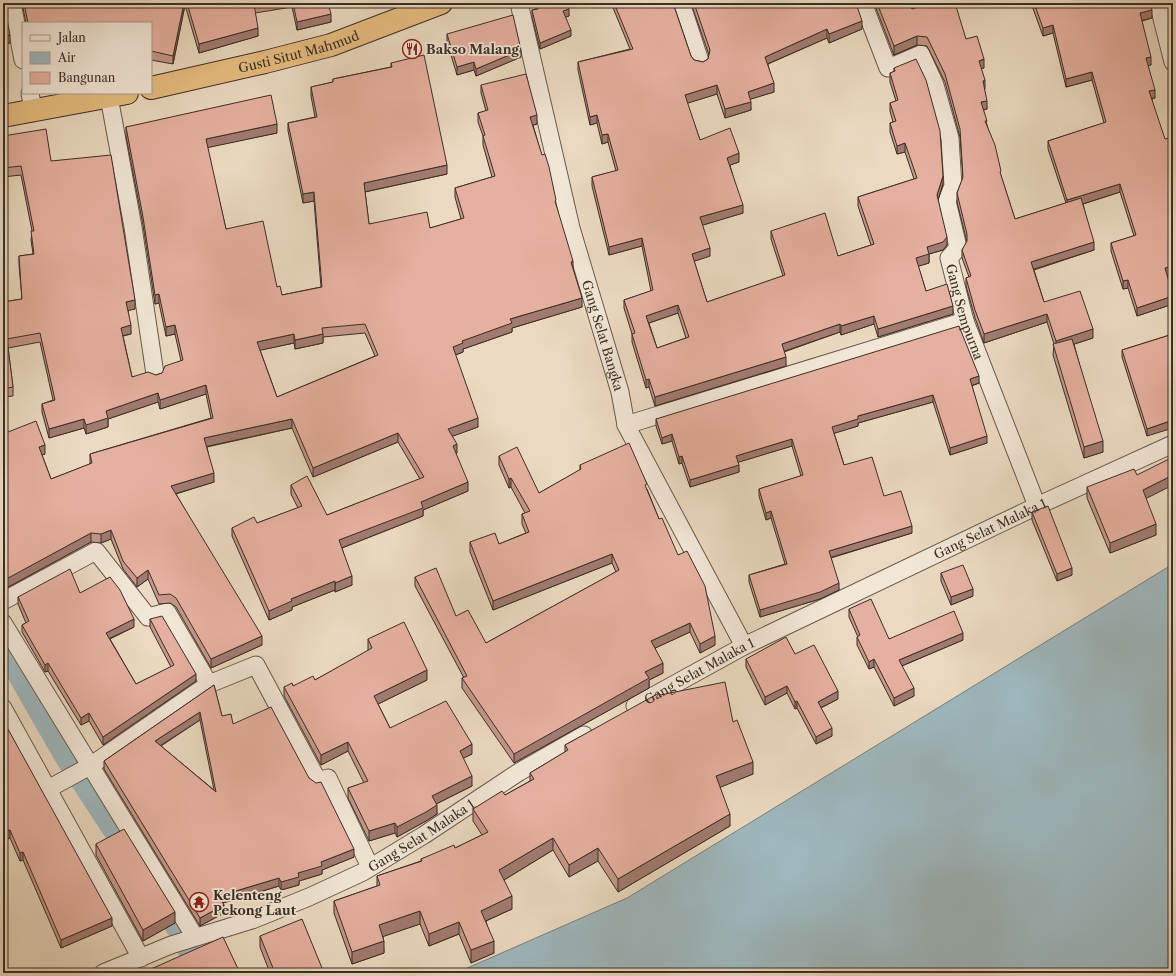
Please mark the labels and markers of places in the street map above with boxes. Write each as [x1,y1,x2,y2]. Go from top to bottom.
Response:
restaurant icon: Bakso Malang [401,38,423,60]
place label: Bakso Malang [426,41,520,57]
place label: Kelenteng Pekong Laut [213,887,297,918]
temple icon: Kelenteng Pekong Laut [188,891,210,913]

